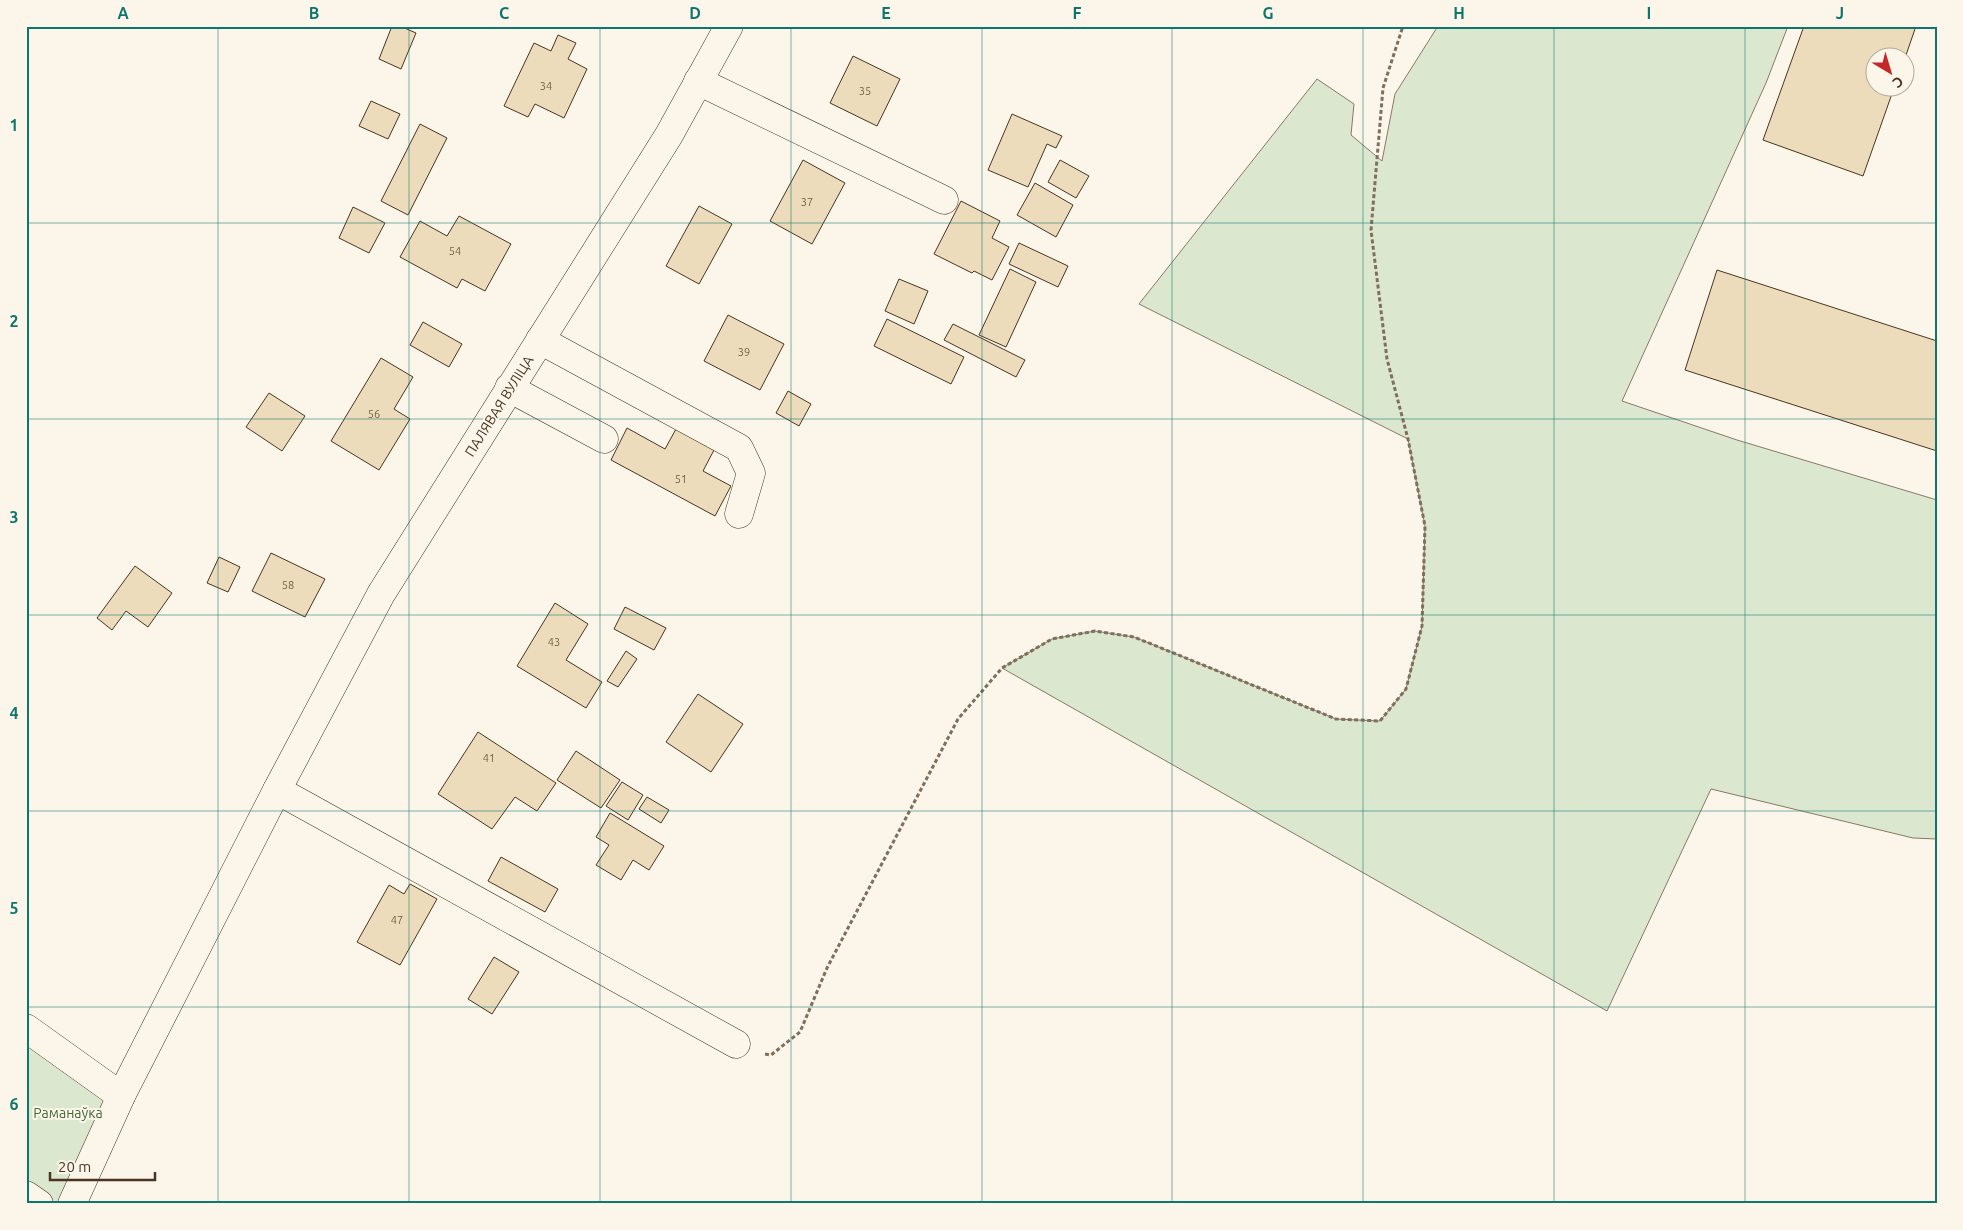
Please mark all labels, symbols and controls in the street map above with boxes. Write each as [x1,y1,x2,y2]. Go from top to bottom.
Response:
text: A [117,4,129,22]
text: B [309,4,319,22]
text: C [499,4,509,22]
text: D [689,4,701,22]
text: E [881,4,891,22]
text: F [1073,4,1082,22]
text: G [1262,4,1274,22]
text: H [1453,4,1465,22]
text: I [1647,4,1651,22]
text: J [1836,4,1844,22]
north arrow [1866,48,1916,98]
text: С [1890,73,1906,91]
house number: 34 [540,80,552,92]
house number: 35 [859,85,871,97]
text: 1 [9,116,19,134]
house number: 37 [801,196,813,208]
house number: 54 [449,245,461,257]
text: 2 [9,312,19,330]
house number: 39 [738,346,750,358]
street label: ПАЛЯВАЯ ВУЛІЦА [461,353,537,459]
house number: 56 [368,408,380,420]
house number: 51 [675,473,687,485]
text: 3 [9,508,19,526]
house number: 58 [282,579,294,591]
house number: 43 [548,636,560,648]
text: 4 [9,704,19,722]
house number: 41 [483,752,495,764]
text: 5 [9,899,19,917]
house number: 47 [391,914,403,926]
text: 6 [9,1095,19,1113]
park label: Раманаўка [33,1105,103,1121]
scale bar [50,1150,155,1182]
text: 20 m [58,1158,91,1175]

